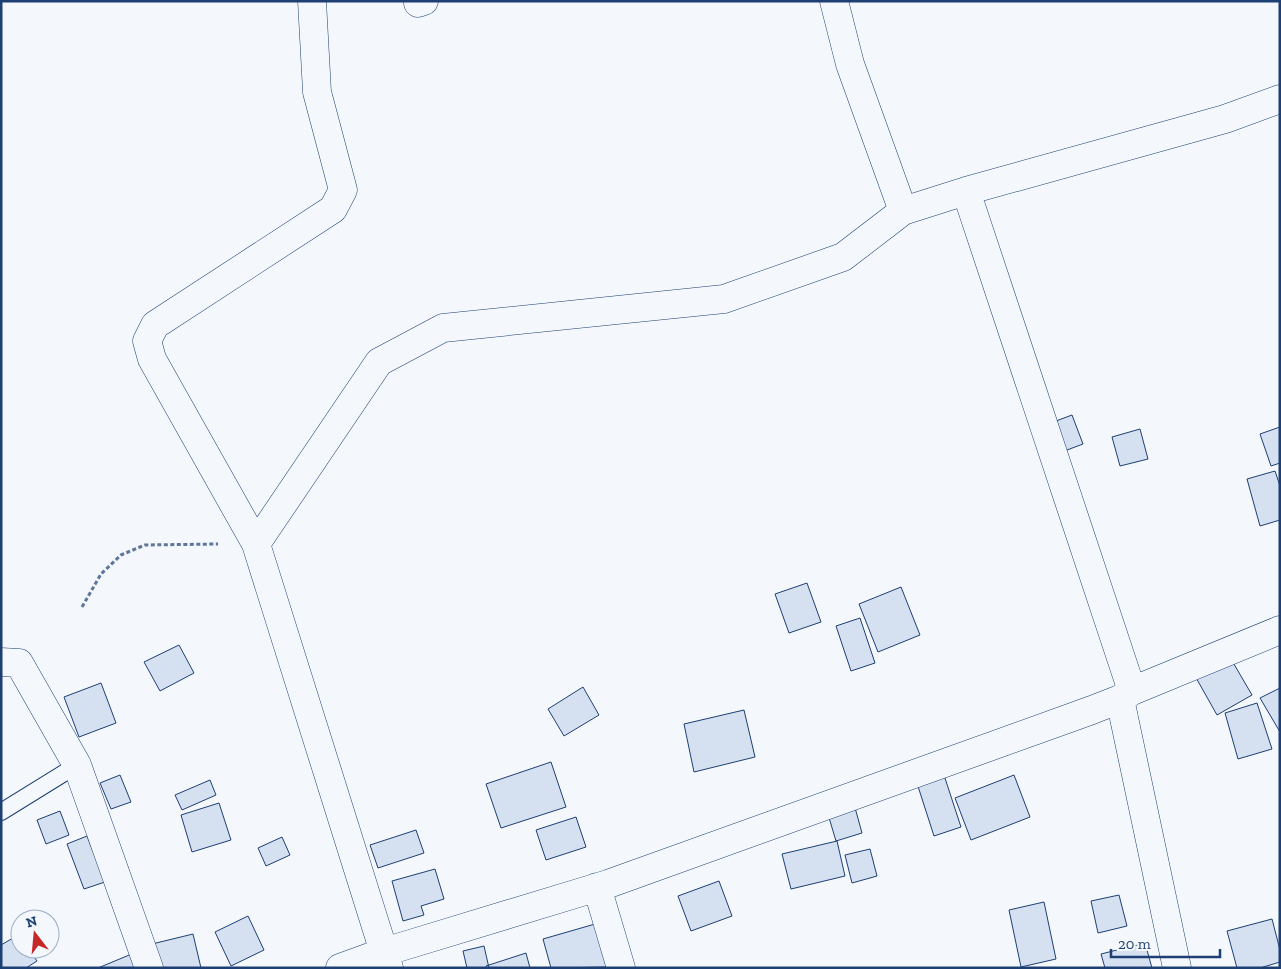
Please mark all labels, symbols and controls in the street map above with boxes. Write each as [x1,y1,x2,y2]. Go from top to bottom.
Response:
north arrow [10,909,60,959]
text: N [24,912,39,932]
scale bar [1111,926,1220,958]
text: 20 m [1118,935,1151,953]

